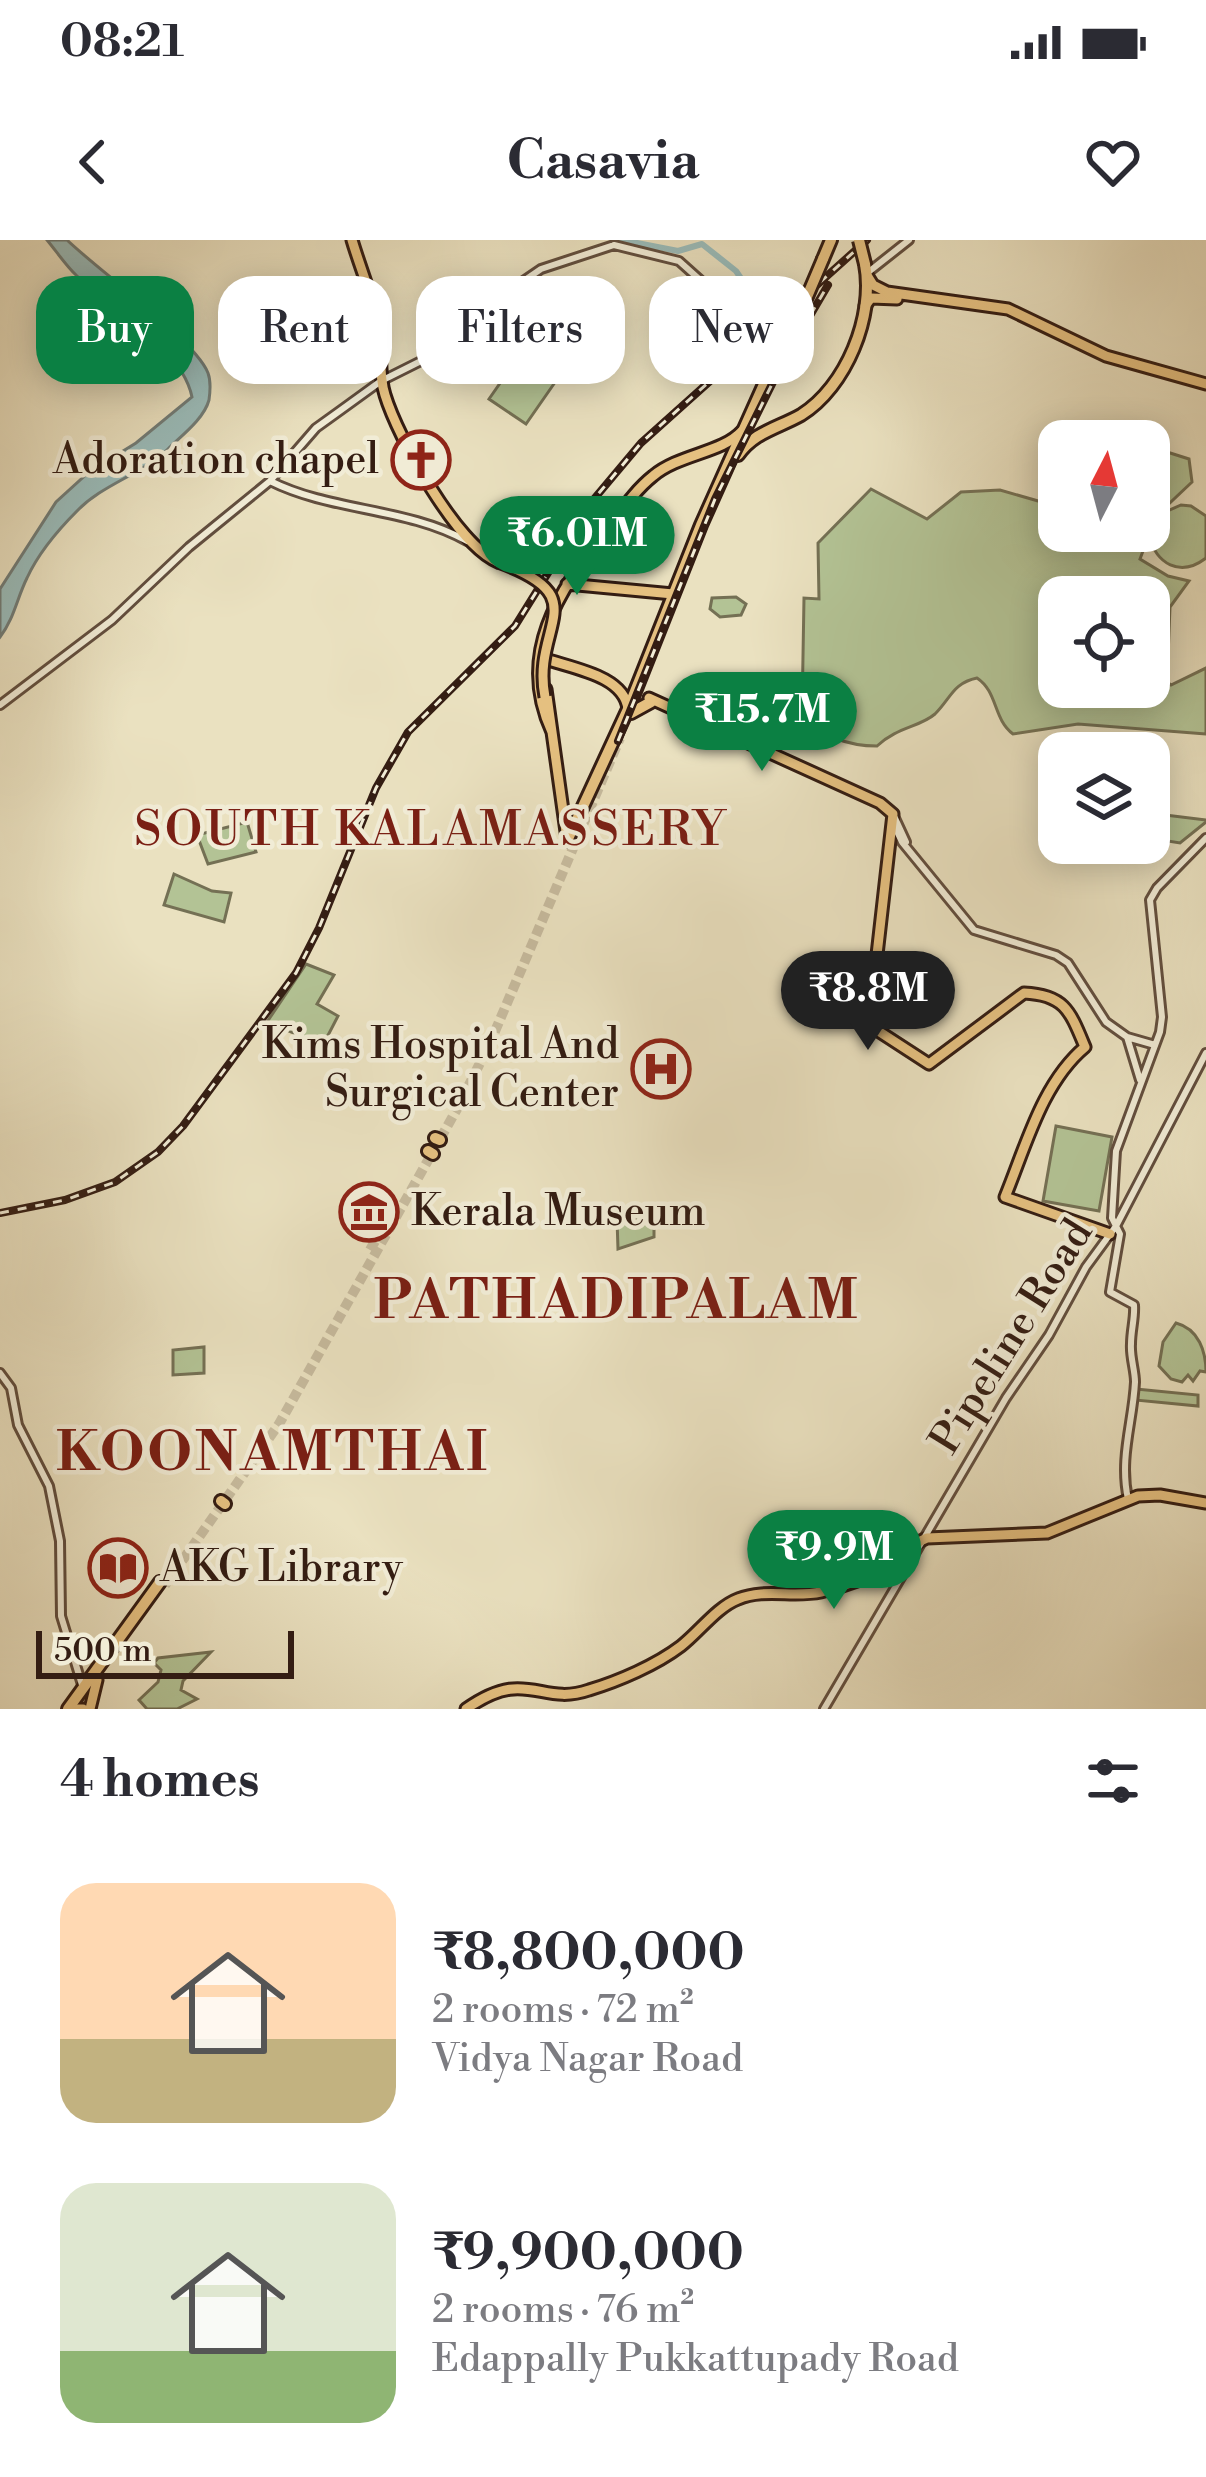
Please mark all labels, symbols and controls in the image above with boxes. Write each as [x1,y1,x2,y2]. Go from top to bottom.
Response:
text: 08:21 [60,14,184,71]
text: Casavia [507,128,699,196]
icon: back [60,129,126,195]
icon: heart [1080,129,1146,195]
chip: Buy [36,276,194,384]
chip: Rent [218,276,392,384]
chip: Filters [416,276,625,384]
chip: New [649,276,814,384]
north arrow [1038,420,1170,552]
map controls [1038,420,1170,864]
church icon: Adoration chapel [390,429,452,491]
place label: Adoration chapel [52,434,379,487]
pin: ₹6.01M [479,496,675,598]
text: ₹6.01M [507,510,647,559]
button: locate [1038,576,1170,708]
pin: ₹15.7M [664,672,860,774]
text: ₹15.7M [694,686,830,735]
button: layers [1038,732,1170,864]
district label: SOUTH KALAMASSERY [134,801,728,861]
pin: ₹8.8M [784,951,952,1053]
text: ₹8.8M [808,965,928,1014]
place label: Kims Hospital And Surgical Center [262,1019,619,1121]
hospital icon: Kims Hospital And Surgical Center [630,1038,692,1100]
museum icon: Kerala Museum [338,1181,400,1243]
place label: Kerala Museum [411,1186,706,1239]
street label: Pipeline Road [919,1210,1105,1464]
district label: PATHADIPALAM [373,1268,861,1336]
district label: KOONAMTHAI [56,1420,490,1488]
pin: ₹9.9M [750,1510,918,1612]
text: ₹9.9M [774,1524,894,1573]
library icon: AKG Library [87,1537,149,1599]
place label: AKG Library [159,1542,403,1596]
scale bar [36,1625,294,1678]
text: 500 m [54,1631,152,1672]
icon: filters [1080,1748,1146,1814]
text: 4 homes [60,1749,260,1813]
text: ₹8,800,000 [432,1922,745,1986]
icon: home [156,1931,300,2075]
text: 2 rooms · 72 m² [432,1986,694,2035]
text: Vidya Nagar Road [432,2035,743,2084]
text: ₹9,900,000 [432,2222,744,2286]
icon: home [156,2231,300,2375]
text: 2 rooms · 76 m² [432,2286,694,2335]
text: Edappally Pukkattupady Road [432,2335,959,2384]

